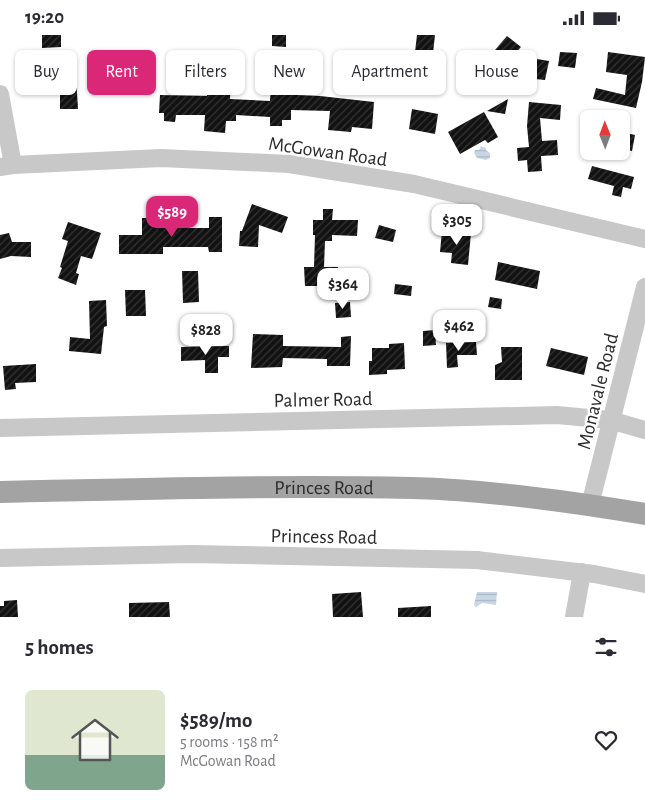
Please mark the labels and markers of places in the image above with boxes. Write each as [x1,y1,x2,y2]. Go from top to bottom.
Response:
pin: $589 [142,195,202,238]
pin: $305 [427,203,487,246]
pin: $364 [313,267,373,310]
pin: $462 [429,309,489,352]
pin: $828 [176,313,236,356]

